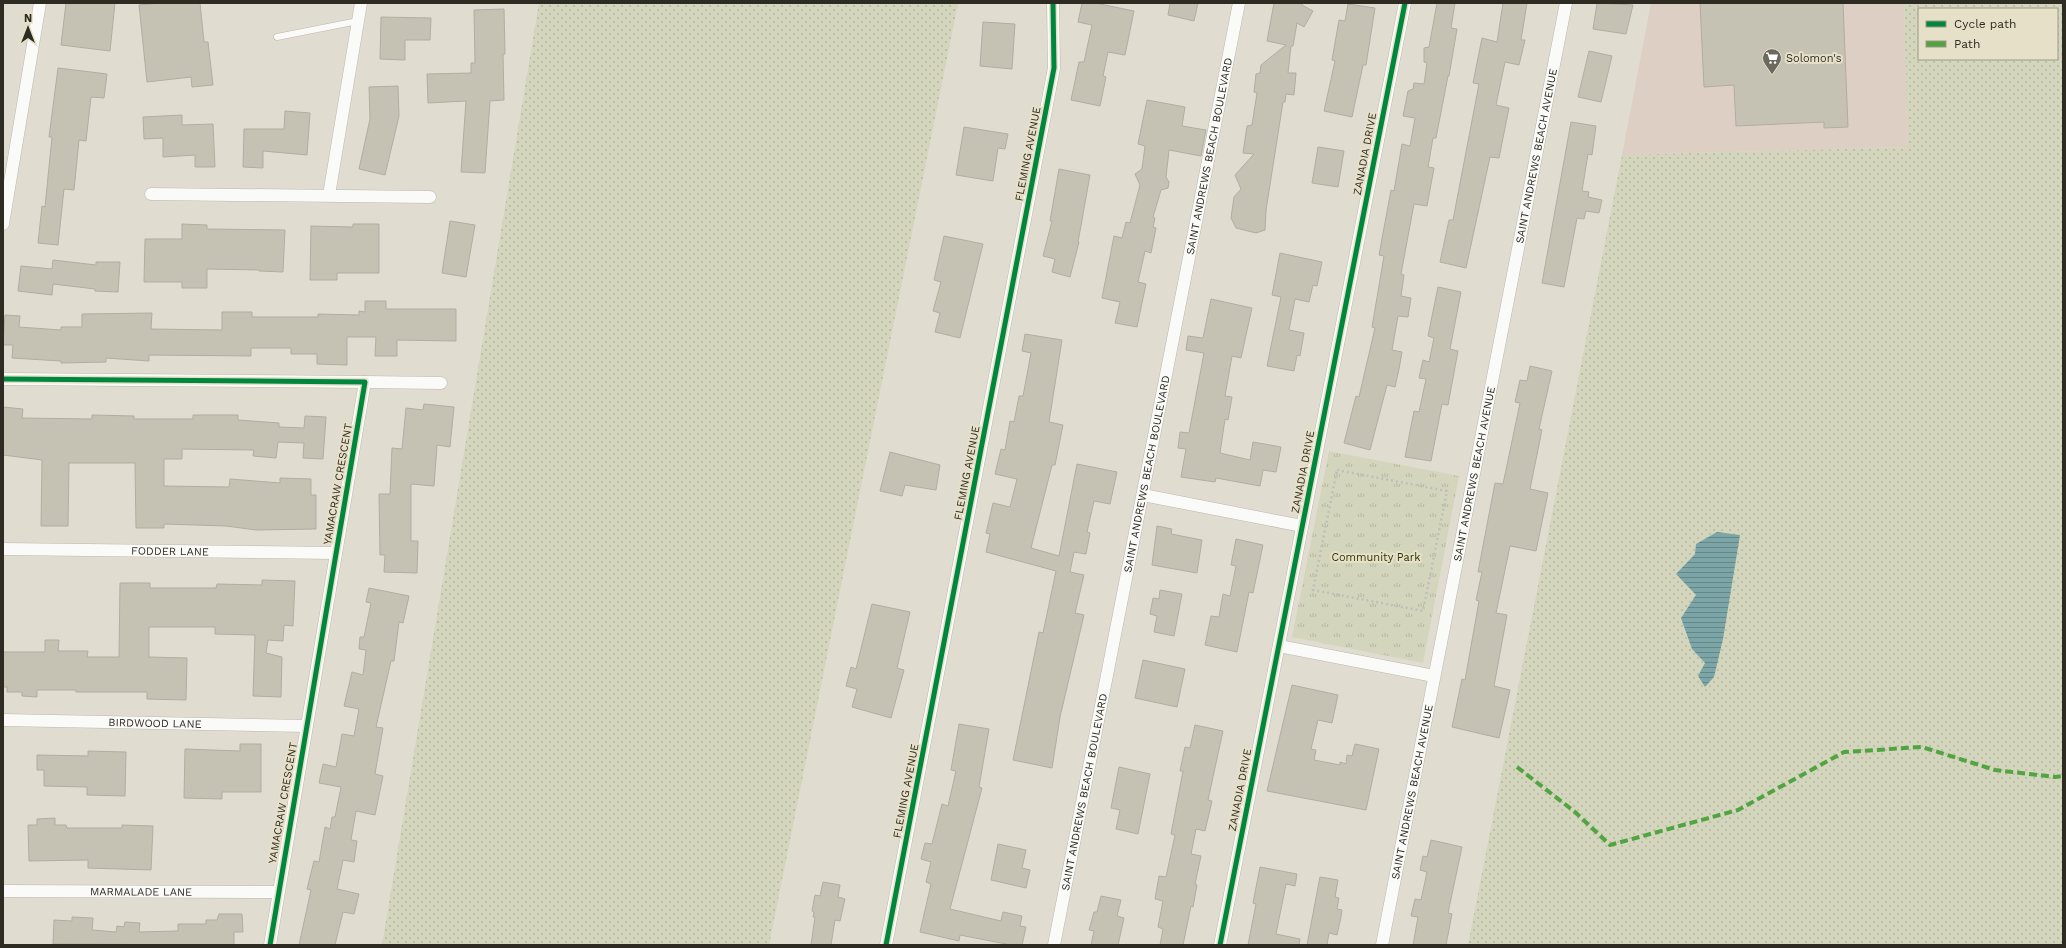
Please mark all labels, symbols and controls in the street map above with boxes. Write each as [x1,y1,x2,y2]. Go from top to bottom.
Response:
north arrow [8,8,48,48]
legend [1918,8,2058,60]
text: N [24,12,32,25]
text: Cycle path [1954,17,2016,31]
text: Path [1954,37,1980,51]
supermarket icon: Solomon's [1761,47,1783,75]
place label: Solomon's [1786,52,1842,65]
street label: SAINT ANDREWS BEACH BOULEVARD [1183,56,1235,256]
street label: SAINT ANDREWS BEACH AVENUE [1513,67,1560,245]
street label: FLEMING AVENUE [1012,106,1044,202]
street label: ZANADIA DRIVE [1351,112,1379,196]
street label: SAINT ANDREWS BEACH BOULEVARD [1121,374,1172,574]
street label: SAINT ANDREWS BEACH AVENUE [1451,385,1497,563]
street label: YAMACRAW CRESCENT [321,422,355,546]
street label: FLEMING AVENUE [951,425,983,521]
street label: ZANADIA DRIVE [1289,430,1317,514]
street label: FODDER LANE [131,544,209,558]
park label: Community Park [1331,551,1421,564]
street label: SAINT ANDREWS BEACH BOULEVARD [1058,692,1110,892]
street label: SAINT ANDREWS BEACH AVENUE [1388,703,1435,881]
street label: BIRDWOOD LANE [108,716,202,730]
street label: YAMACRAW CRESCENT [266,741,300,865]
street label: FLEMING AVENUE [890,743,922,839]
street label: ZANADIA DRIVE [1226,748,1254,832]
street label: MARMALADE LANE [90,885,192,898]

